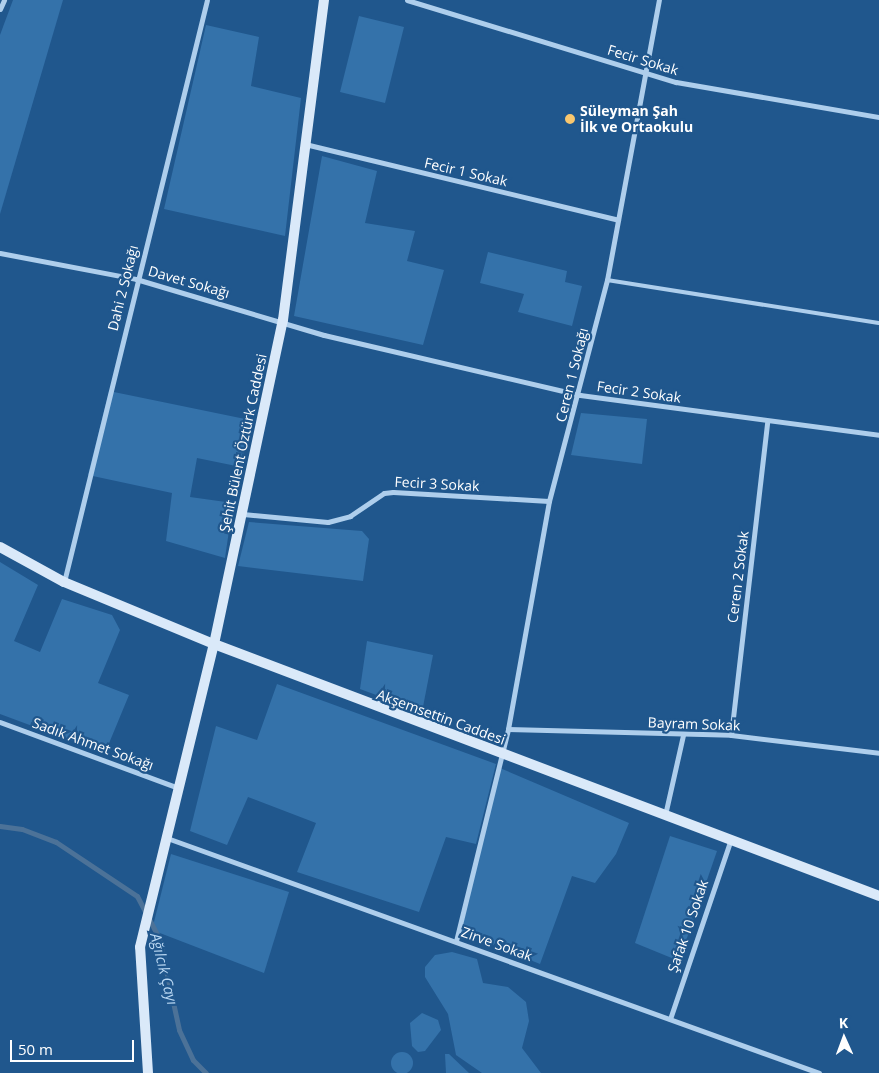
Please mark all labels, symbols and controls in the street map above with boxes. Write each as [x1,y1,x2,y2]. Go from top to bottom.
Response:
street label: Fecir Sokak [606,41,680,79]
place label: Süleyman Şah İlk ve Ortaokulu [580,103,693,136]
marker: Süleyman Şah İlk ve Ortaokulu [564,113,576,125]
street label: Fecir 1 Sokak [423,154,509,190]
street label: Dahi 2 Sokağı [104,243,142,333]
street label: Davet Sokağı [146,262,232,302]
street label: Ceren 1 Sokağı [552,326,592,424]
street label: Şehit Bülent Öztürk Caddesi [216,352,270,534]
street label: Fecir 2 Sokak [596,378,682,406]
street label: Fecir 3 Sokak [394,473,480,495]
street label: Ceren 2 Sokak [724,530,752,624]
street label: Akşemsettin Caddesi [374,686,508,748]
street label: Sadık Ahmet Sokağı [30,714,156,774]
street label: Bayram Sokak [647,714,741,734]
street label: Şafak 10 Sokak [664,877,712,975]
street label: Zirve Sokak [459,923,535,965]
water label: Ağılcık Çayı [146,931,182,1007]
north arrow [819,1013,869,1063]
text: K [838,1013,848,1032]
scale bar [12,1030,136,1062]
text: 50 m [18,1039,53,1059]

